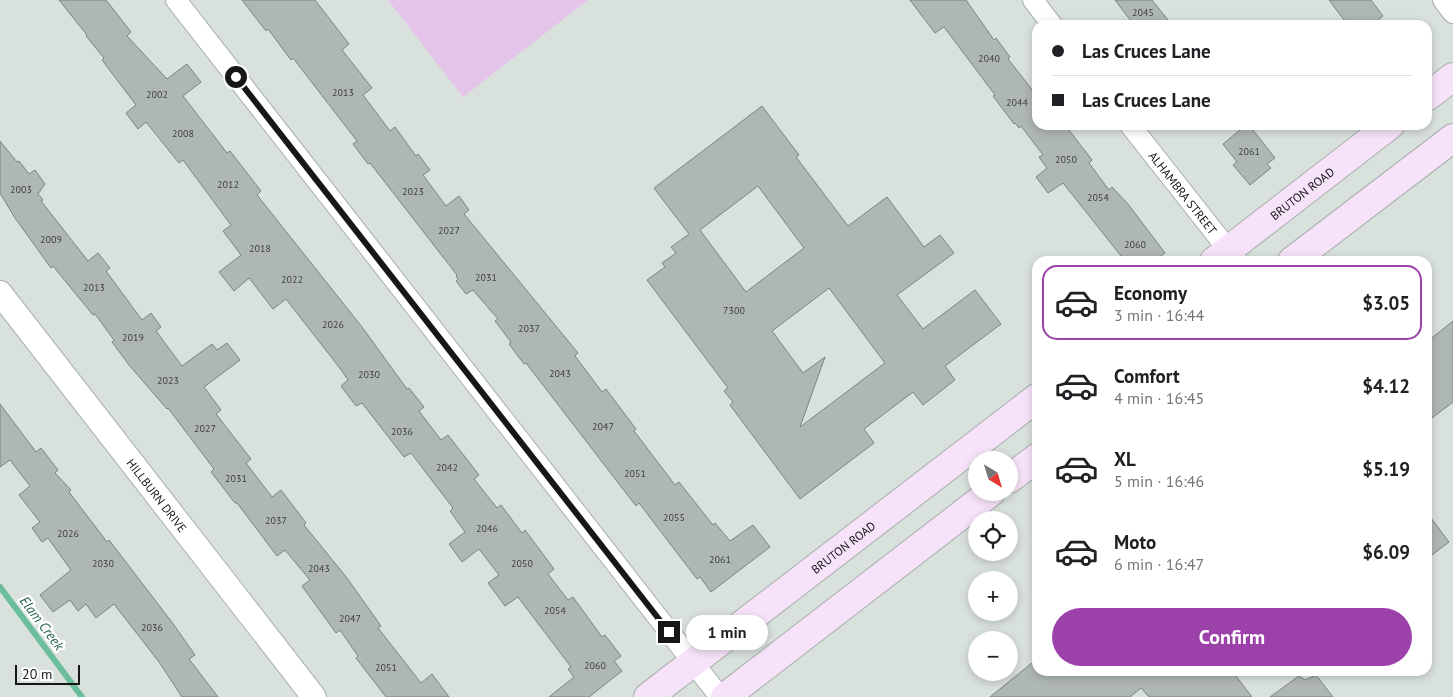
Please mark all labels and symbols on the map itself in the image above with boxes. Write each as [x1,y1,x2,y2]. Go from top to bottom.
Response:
house number: 2045 [1132,6,1154,19]
house number: 2040 [978,52,1000,65]
route start [225,66,247,88]
house number: 2013 [332,86,354,99]
house number: 2002 [146,88,168,101]
house number: 2044 [1006,96,1028,109]
house number: 2008 [172,127,194,140]
house number: 2061 [1238,145,1260,158]
street label: ALHAMBRA STREET [1146,148,1221,237]
house number: 2050 [1055,153,1077,166]
street label: BRUTON ROAD [1267,164,1337,223]
house number: 2012 [217,178,239,191]
house number: 2003 [10,183,32,196]
house number: 2023 [402,185,424,198]
house number: 2054 [1087,191,1109,204]
house number: 2027 [438,224,460,237]
house number: 2009 [40,233,62,246]
house number: 2060 [1124,238,1146,251]
house number: 2018 [249,242,271,255]
house number: 2031 [475,271,497,284]
house number: 2022 [281,273,303,286]
house number: 2013 [83,281,105,294]
house number: 7300 [723,304,745,317]
house number: 2026 [322,318,344,331]
house number: 2037 [518,322,540,335]
house number: 2019 [122,331,144,344]
house number: 2043 [549,367,571,380]
house number: 2030 [358,368,380,381]
house number: 2023 [157,374,179,387]
house number: 2047 [592,420,614,433]
house number: 2027 [194,422,216,435]
house number: 2036 [391,425,413,438]
north arrow [968,451,1018,501]
street label: HILLBURN DRIVE [124,455,190,535]
house number: 2042 [436,461,458,474]
house number: 2051 [624,467,646,480]
house number: 2031 [225,472,247,485]
house number: 2055 [663,511,685,524]
house number: 2037 [265,514,287,527]
street label: BRUTON ROAD [808,517,878,576]
house number: 2046 [476,522,498,535]
house number: 2026 [57,527,79,540]
house number: 2061 [709,553,731,566]
house number: 2030 [92,557,114,570]
house number: 2050 [511,557,533,570]
house number: 2043 [308,562,330,575]
water label: Elam Creek [16,592,69,654]
house number: 2054 [544,604,566,617]
house number: 2047 [339,612,361,625]
callout: 1 min [686,614,769,650]
house number: 2036 [141,621,163,634]
route end [658,621,680,643]
house number: 2060 [584,659,606,672]
house number: 2051 [375,661,397,674]
scale bar [15,662,80,685]

